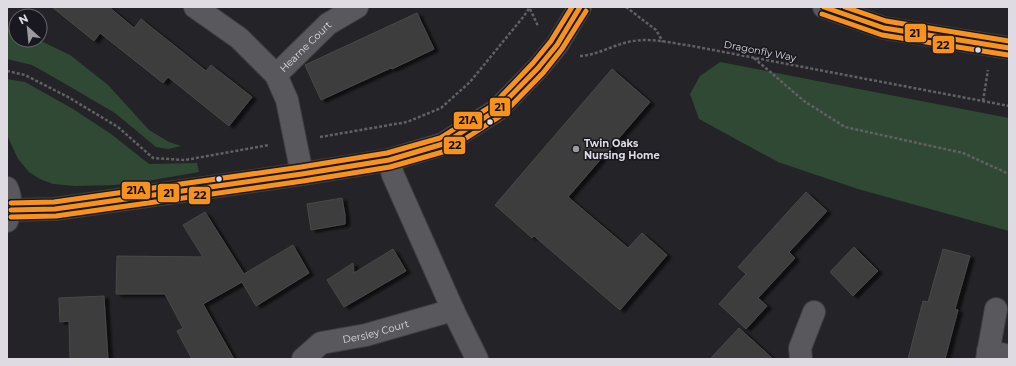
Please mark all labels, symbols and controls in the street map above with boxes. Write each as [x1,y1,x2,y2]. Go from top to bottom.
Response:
north arrow [8,8,48,48]
text: N [16,11,31,27]
street label: Hearne Court [277,18,334,75]
line badge: 21 [904,23,927,43]
text: 21 [910,26,920,40]
line badge: 22 [932,35,955,54]
street label: Dragonfly Way [723,38,798,64]
text: 22 [937,38,950,52]
unlabelled marker [973,45,983,55]
line badge: 21 [489,97,511,117]
text: 21 [495,100,505,114]
line badge: 21A [453,111,483,130]
text: 21A [458,113,478,127]
unlabelled marker [485,117,495,127]
line badge: 22 [443,136,466,155]
place label: Twin Oaks Nursing Home [584,137,660,162]
text: 22 [449,138,462,152]
marker: Twin Oaks Nursing Home [571,144,581,154]
unlabelled marker [214,174,224,184]
line badge: 21A [121,181,151,200]
text: 21A [126,183,146,197]
line badge: 21 [157,183,180,203]
text: 21 [164,186,174,200]
line badge: 22 [188,186,211,205]
text: 22 [194,188,207,202]
street label: Dersley Court [341,317,410,346]

